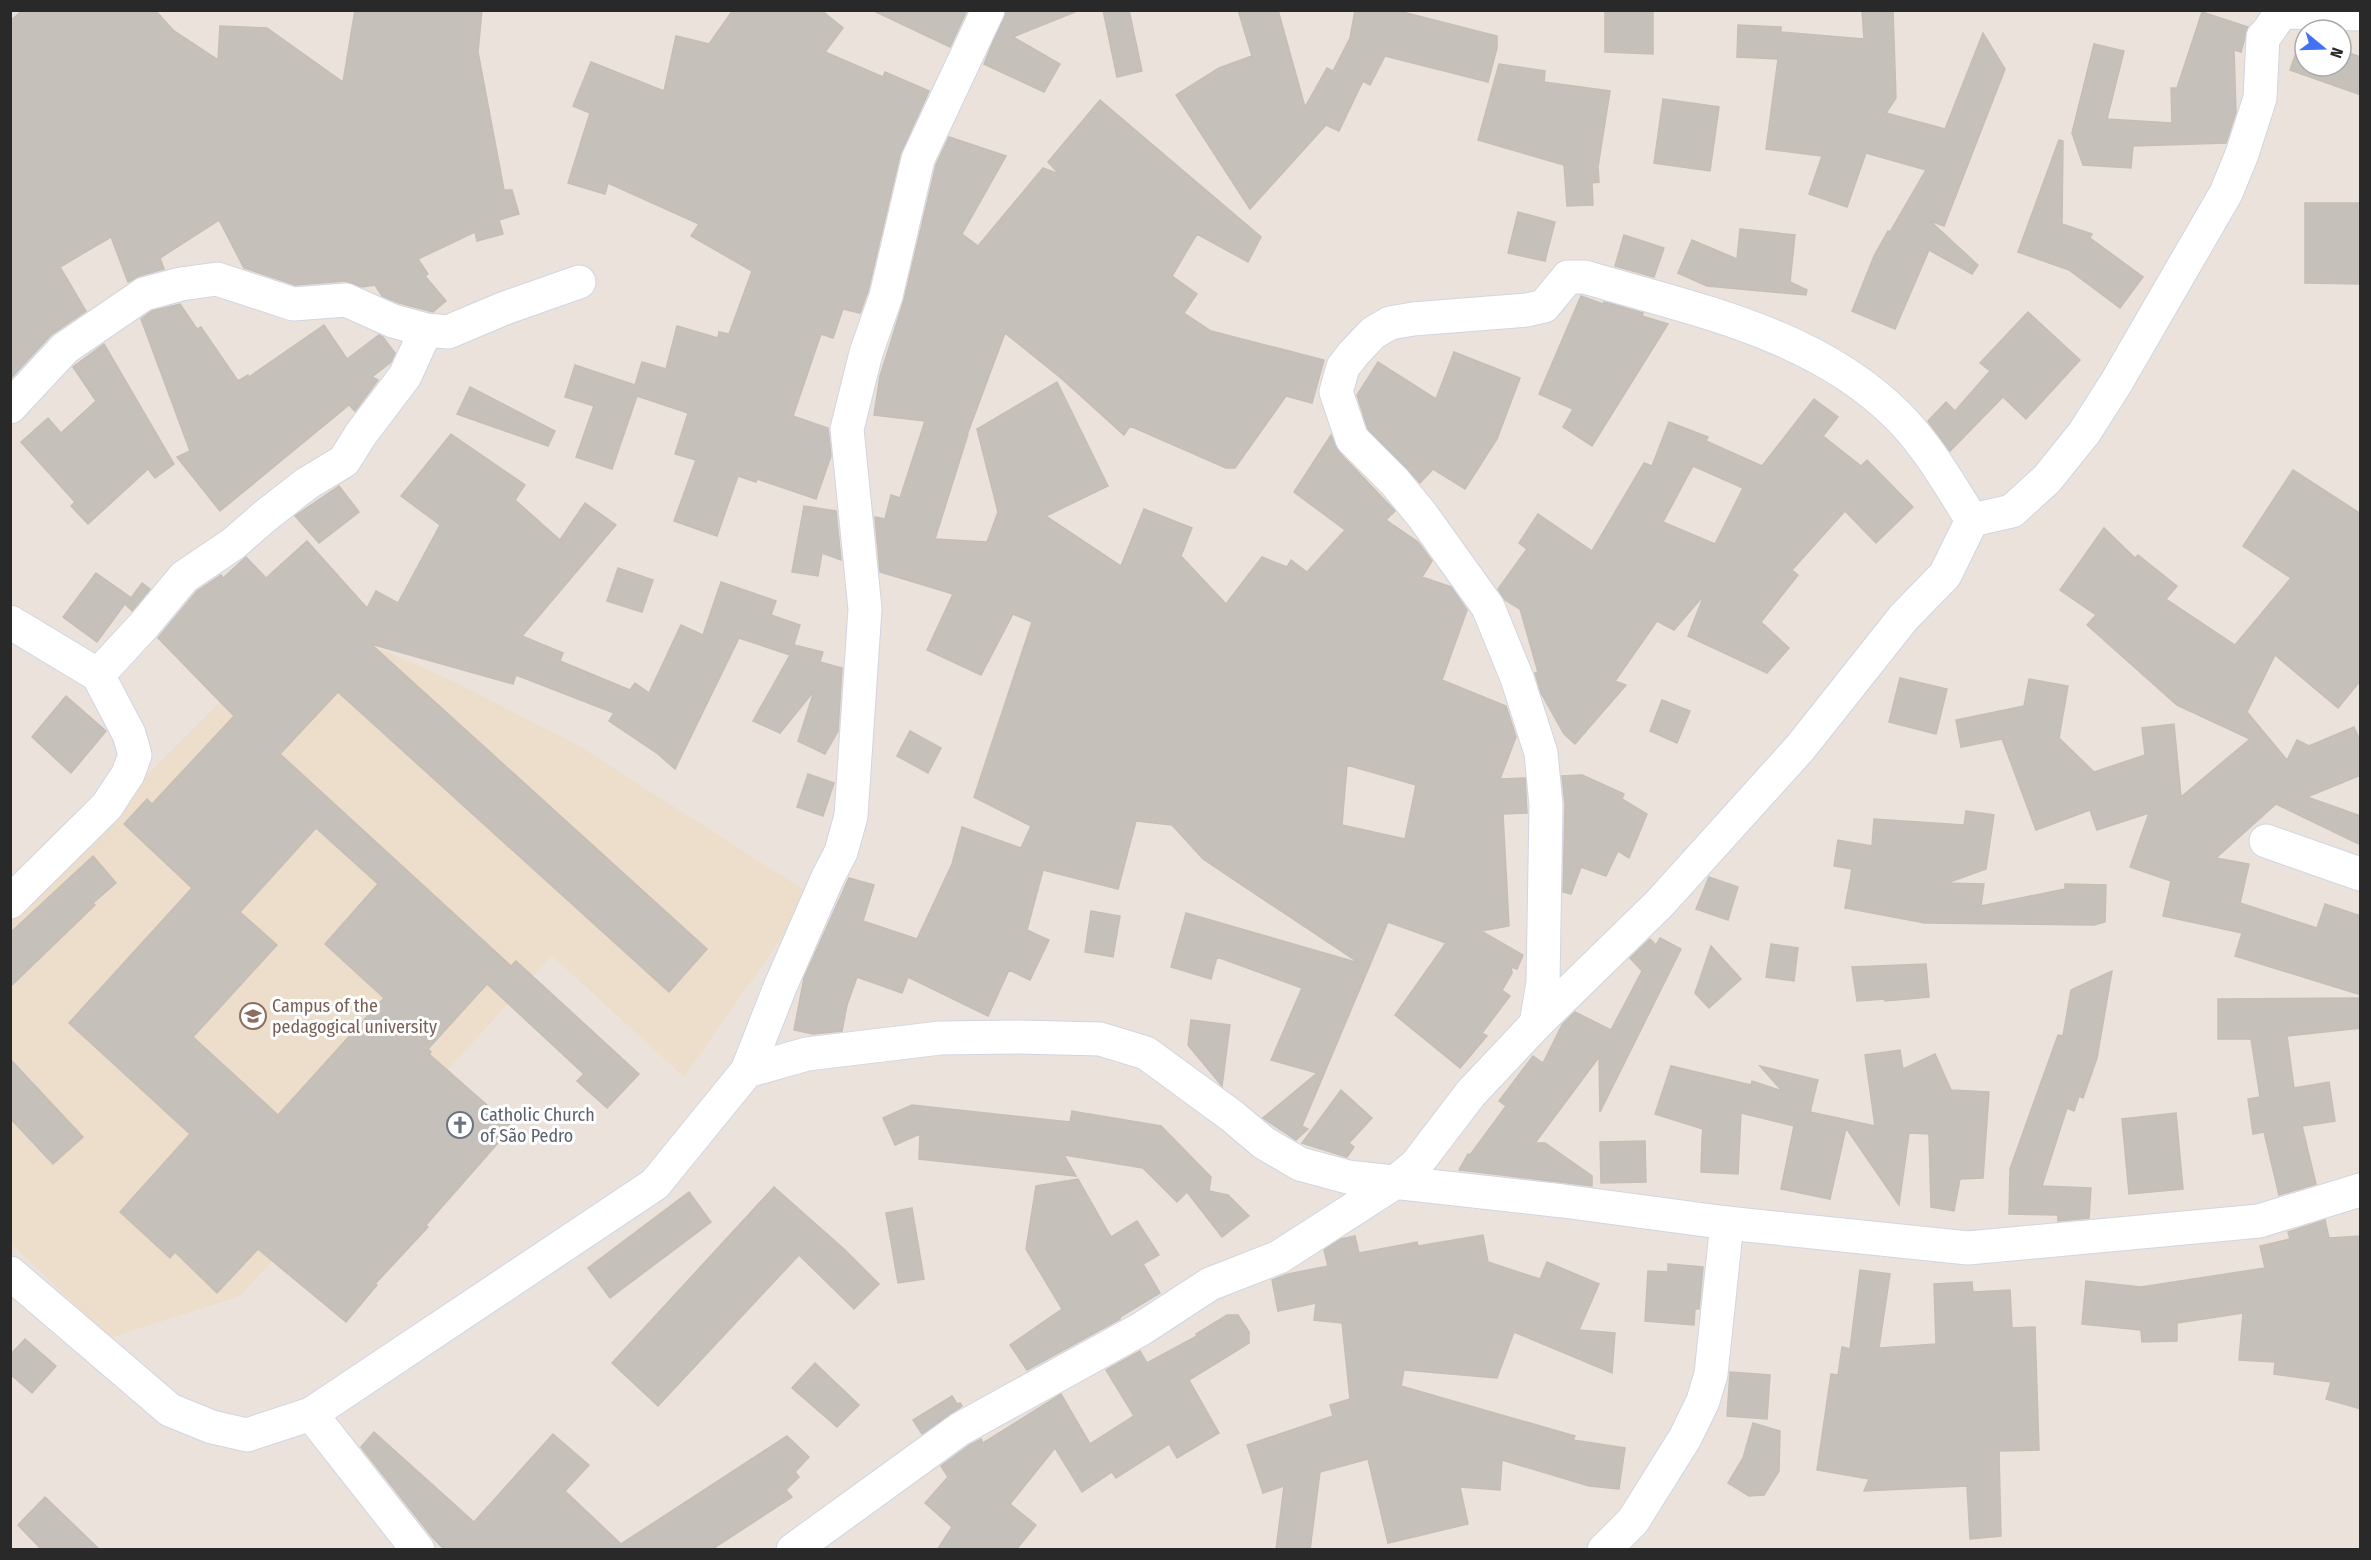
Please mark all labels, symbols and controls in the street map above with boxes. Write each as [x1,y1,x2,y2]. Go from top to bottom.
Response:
north arrow [2293,18,2353,78]
text: N [2326,45,2347,60]
place label: Campus of the pedagogical university [272,995,437,1038]
school or university icon: Campus of the pedagogical university [238,1001,268,1031]
place label: Catholic Church of São Pedro [480,1104,595,1147]
church icon: Catholic Church of São Pedro [445,1110,475,1140]

